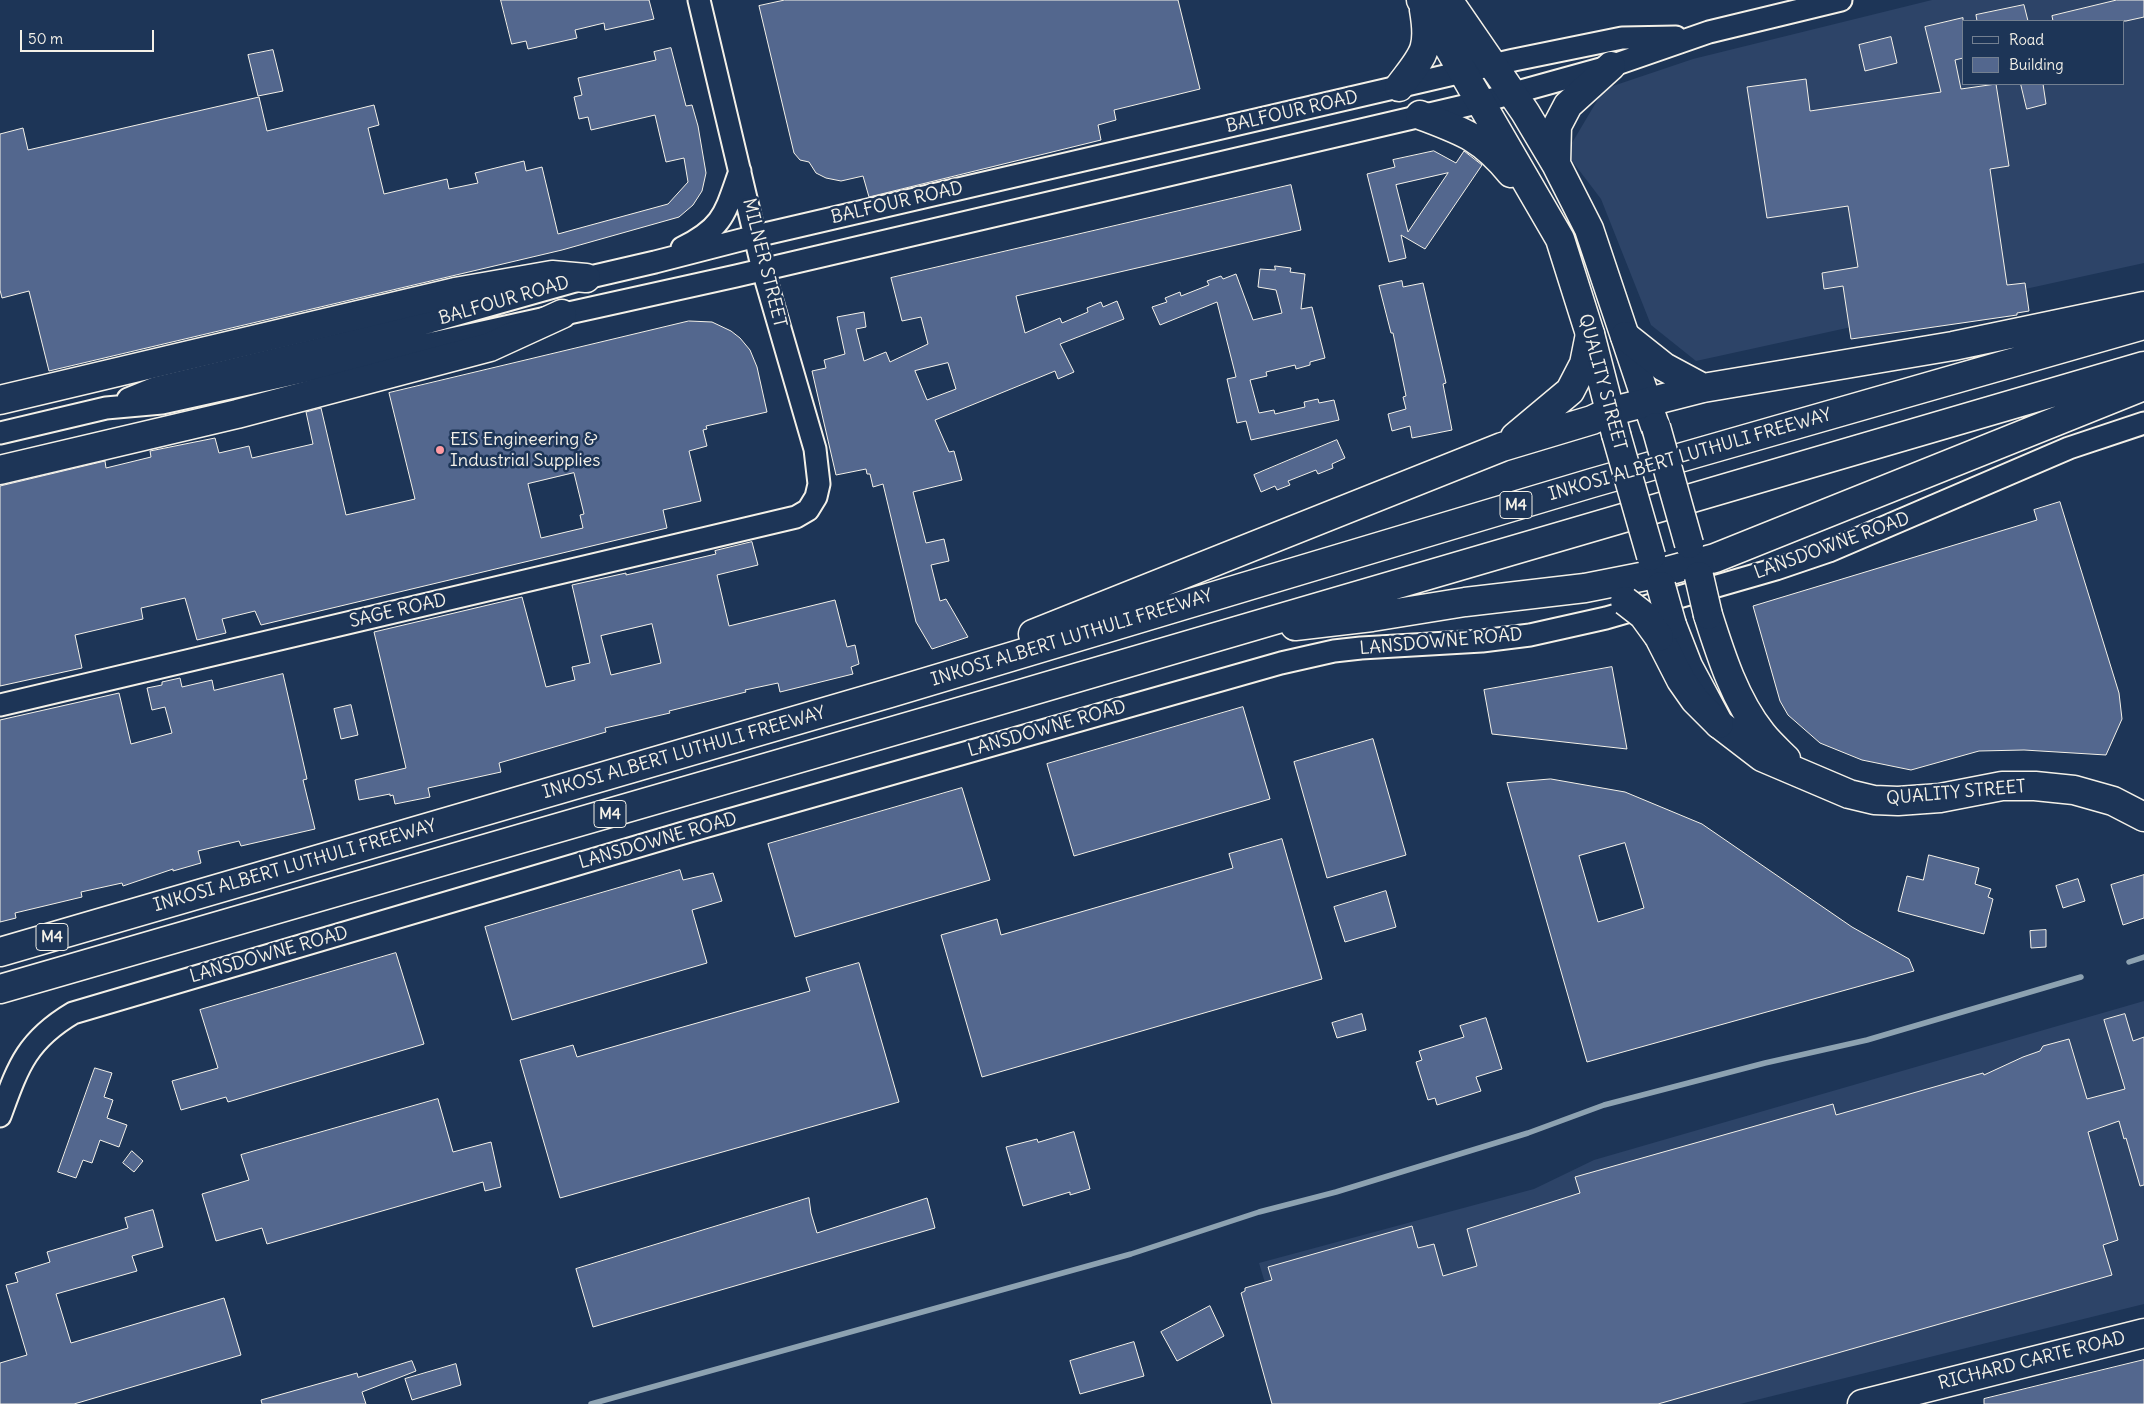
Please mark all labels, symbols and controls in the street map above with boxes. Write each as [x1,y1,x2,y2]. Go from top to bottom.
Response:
scale bar [22,20,156,52]
legend [1962,20,2124,85]
text: 50 m [28,29,63,48]
text: Road [2009,30,2044,49]
text: Building [2009,55,2064,74]
street label: BALFOUR ROAD [1224,86,1360,138]
street label: BALFOUR ROAD [829,177,965,229]
street label: MILNER STREET [738,196,790,330]
street label: BALFOUR ROAD [436,272,572,330]
street label: QUALITY STREET [1573,312,1631,452]
street label: INKOSI ALBERT LUTHULI FREEWAY [1546,404,1834,506]
place label: EIS Engineering & Industrial Supplies [450,429,600,472]
marker: EIS Engineering & Industrial Supplies [434,444,446,456]
road number: M4 [1500,492,1532,518]
street label: LANSDOWNE ROAD [1751,508,1913,584]
street label: INKOSI ALBERT LUTHULI FREEWAY [929,585,1215,691]
street label: SAGE ROAD [347,589,449,633]
street label: LANSDOWNE ROAD [1359,624,1523,660]
street label: LANSDOWNE ROAD [965,696,1129,762]
street label: INKOSI ALBERT LUTHULI FREEWAY [540,702,828,804]
street label: QUALITY STREET [1885,776,2027,810]
road number: M4 [594,801,626,828]
street label: LANSDOWNE ROAD [576,808,740,874]
street label: INKOSI ALBERT LUTHULI FREEWAY [151,815,439,917]
street label: LANSDOWNE ROAD [187,922,351,988]
road number: M4 [36,924,68,950]
street label: RICHARD CARTE ROAD [1936,1327,2128,1395]

